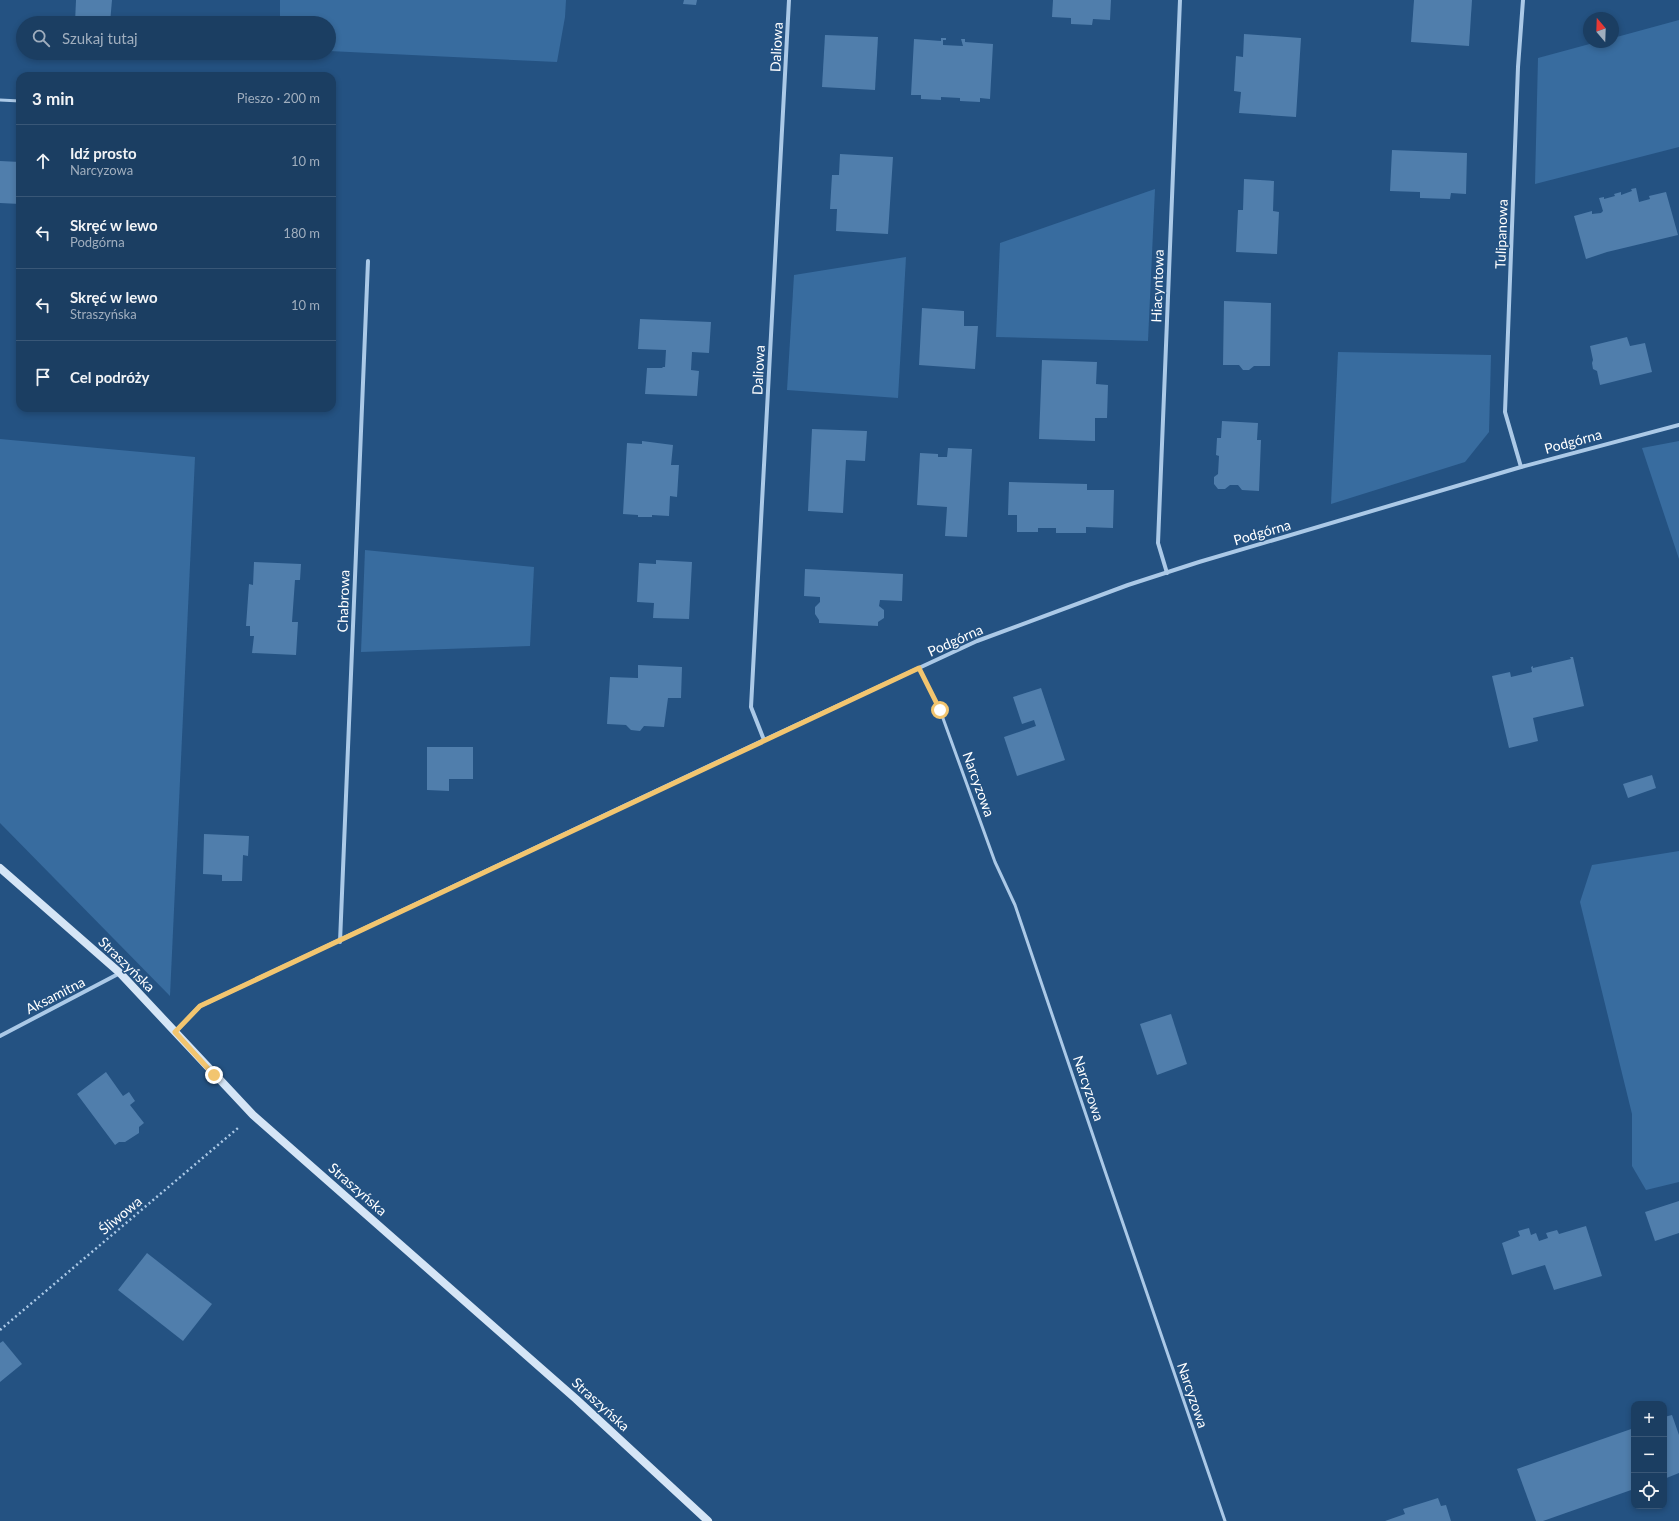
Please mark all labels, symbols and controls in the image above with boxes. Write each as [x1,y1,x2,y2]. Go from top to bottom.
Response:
north arrow [1583,12,1619,48]
search box [16,16,336,60]
street label: Daliowa [766,22,786,72]
icon: search [30,27,52,49]
text: Szukaj tutaj [62,29,138,47]
text: 3 min [32,88,74,109]
text: Pieszo · 200 m [237,90,320,106]
text: Idź prosto [70,144,137,162]
icon: ahead [32,150,54,172]
text: 10 m [291,153,320,169]
text: Narcyzowa [70,162,133,178]
street label: Tulipanowa [1491,199,1511,269]
text: Skręć w lewo [70,216,158,234]
icon: left [32,222,54,244]
text: 180 m [283,225,320,241]
text: Podgórna [70,234,125,250]
street label: Hiacyntowa [1147,249,1167,323]
text: Skręć w lewo [70,288,158,306]
icon: left [32,294,54,316]
text: 10 m [291,297,320,313]
text: Straszyńska [70,306,137,322]
street label: Daliowa [748,345,768,395]
icon: arrive [32,366,54,388]
text: Cel podróży [70,368,149,386]
street label: Podgórna [1542,425,1604,457]
street label: Podgórna [1231,516,1293,548]
street label: Chabrowa [333,569,353,633]
street label: Podgórna [925,620,985,660]
route start [931,701,949,719]
street label: Narcyzowa [959,749,999,819]
street label: Straszyńska [95,933,159,995]
street label: Aksamitna [23,973,88,1017]
street label: Narcyzowa [1070,1053,1108,1123]
route end [205,1066,223,1084]
street label: Straszyńska [325,1159,391,1219]
street label: Śliwowa [95,1192,145,1238]
street label: Narcyzowa [1174,1360,1212,1430]
street label: Straszyńska [569,1374,633,1434]
map controls [1631,1401,1667,1509]
button: + [1631,1401,1667,1437]
button: − [1631,1437,1667,1473]
button: locate [1631,1473,1667,1509]

